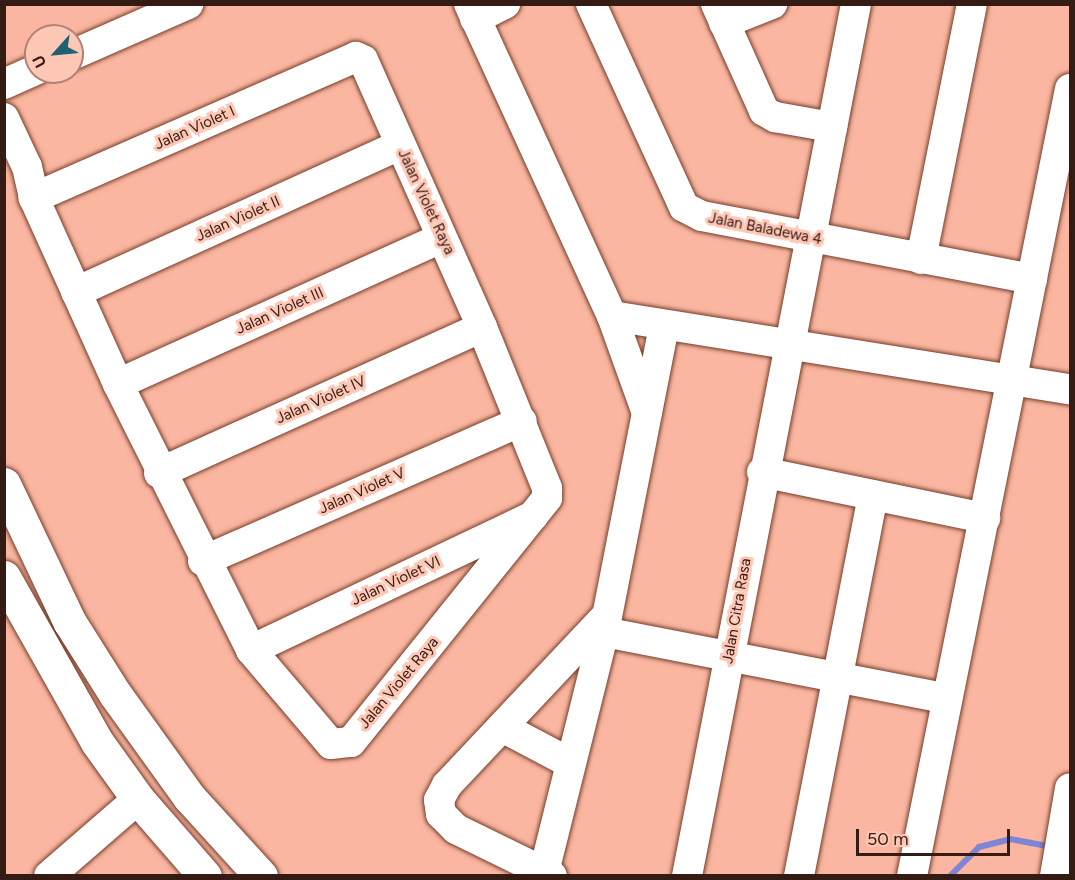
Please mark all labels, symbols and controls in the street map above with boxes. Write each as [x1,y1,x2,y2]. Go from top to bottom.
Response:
north arrow [24,24,84,84]
text: U [28,52,50,71]
street label: Jalan Violet I [152,102,238,154]
street label: Jalan Violet Raya [394,146,458,258]
street label: Jalan Violet II [193,192,283,246]
street label: Jalan Baladewa 4 [707,209,823,249]
street label: Jalan Violet III [233,284,327,338]
street label: Jalan Violet IV [273,372,369,428]
street label: Jalan Violet V [316,464,408,518]
street label: Jalan Violet VI [349,552,443,610]
street label: Jalan Citra Rasa [719,557,755,665]
street label: Jalan Violet Raya [355,633,443,733]
scale bar [859,817,1014,855]
text: 50 m [867,828,909,850]

